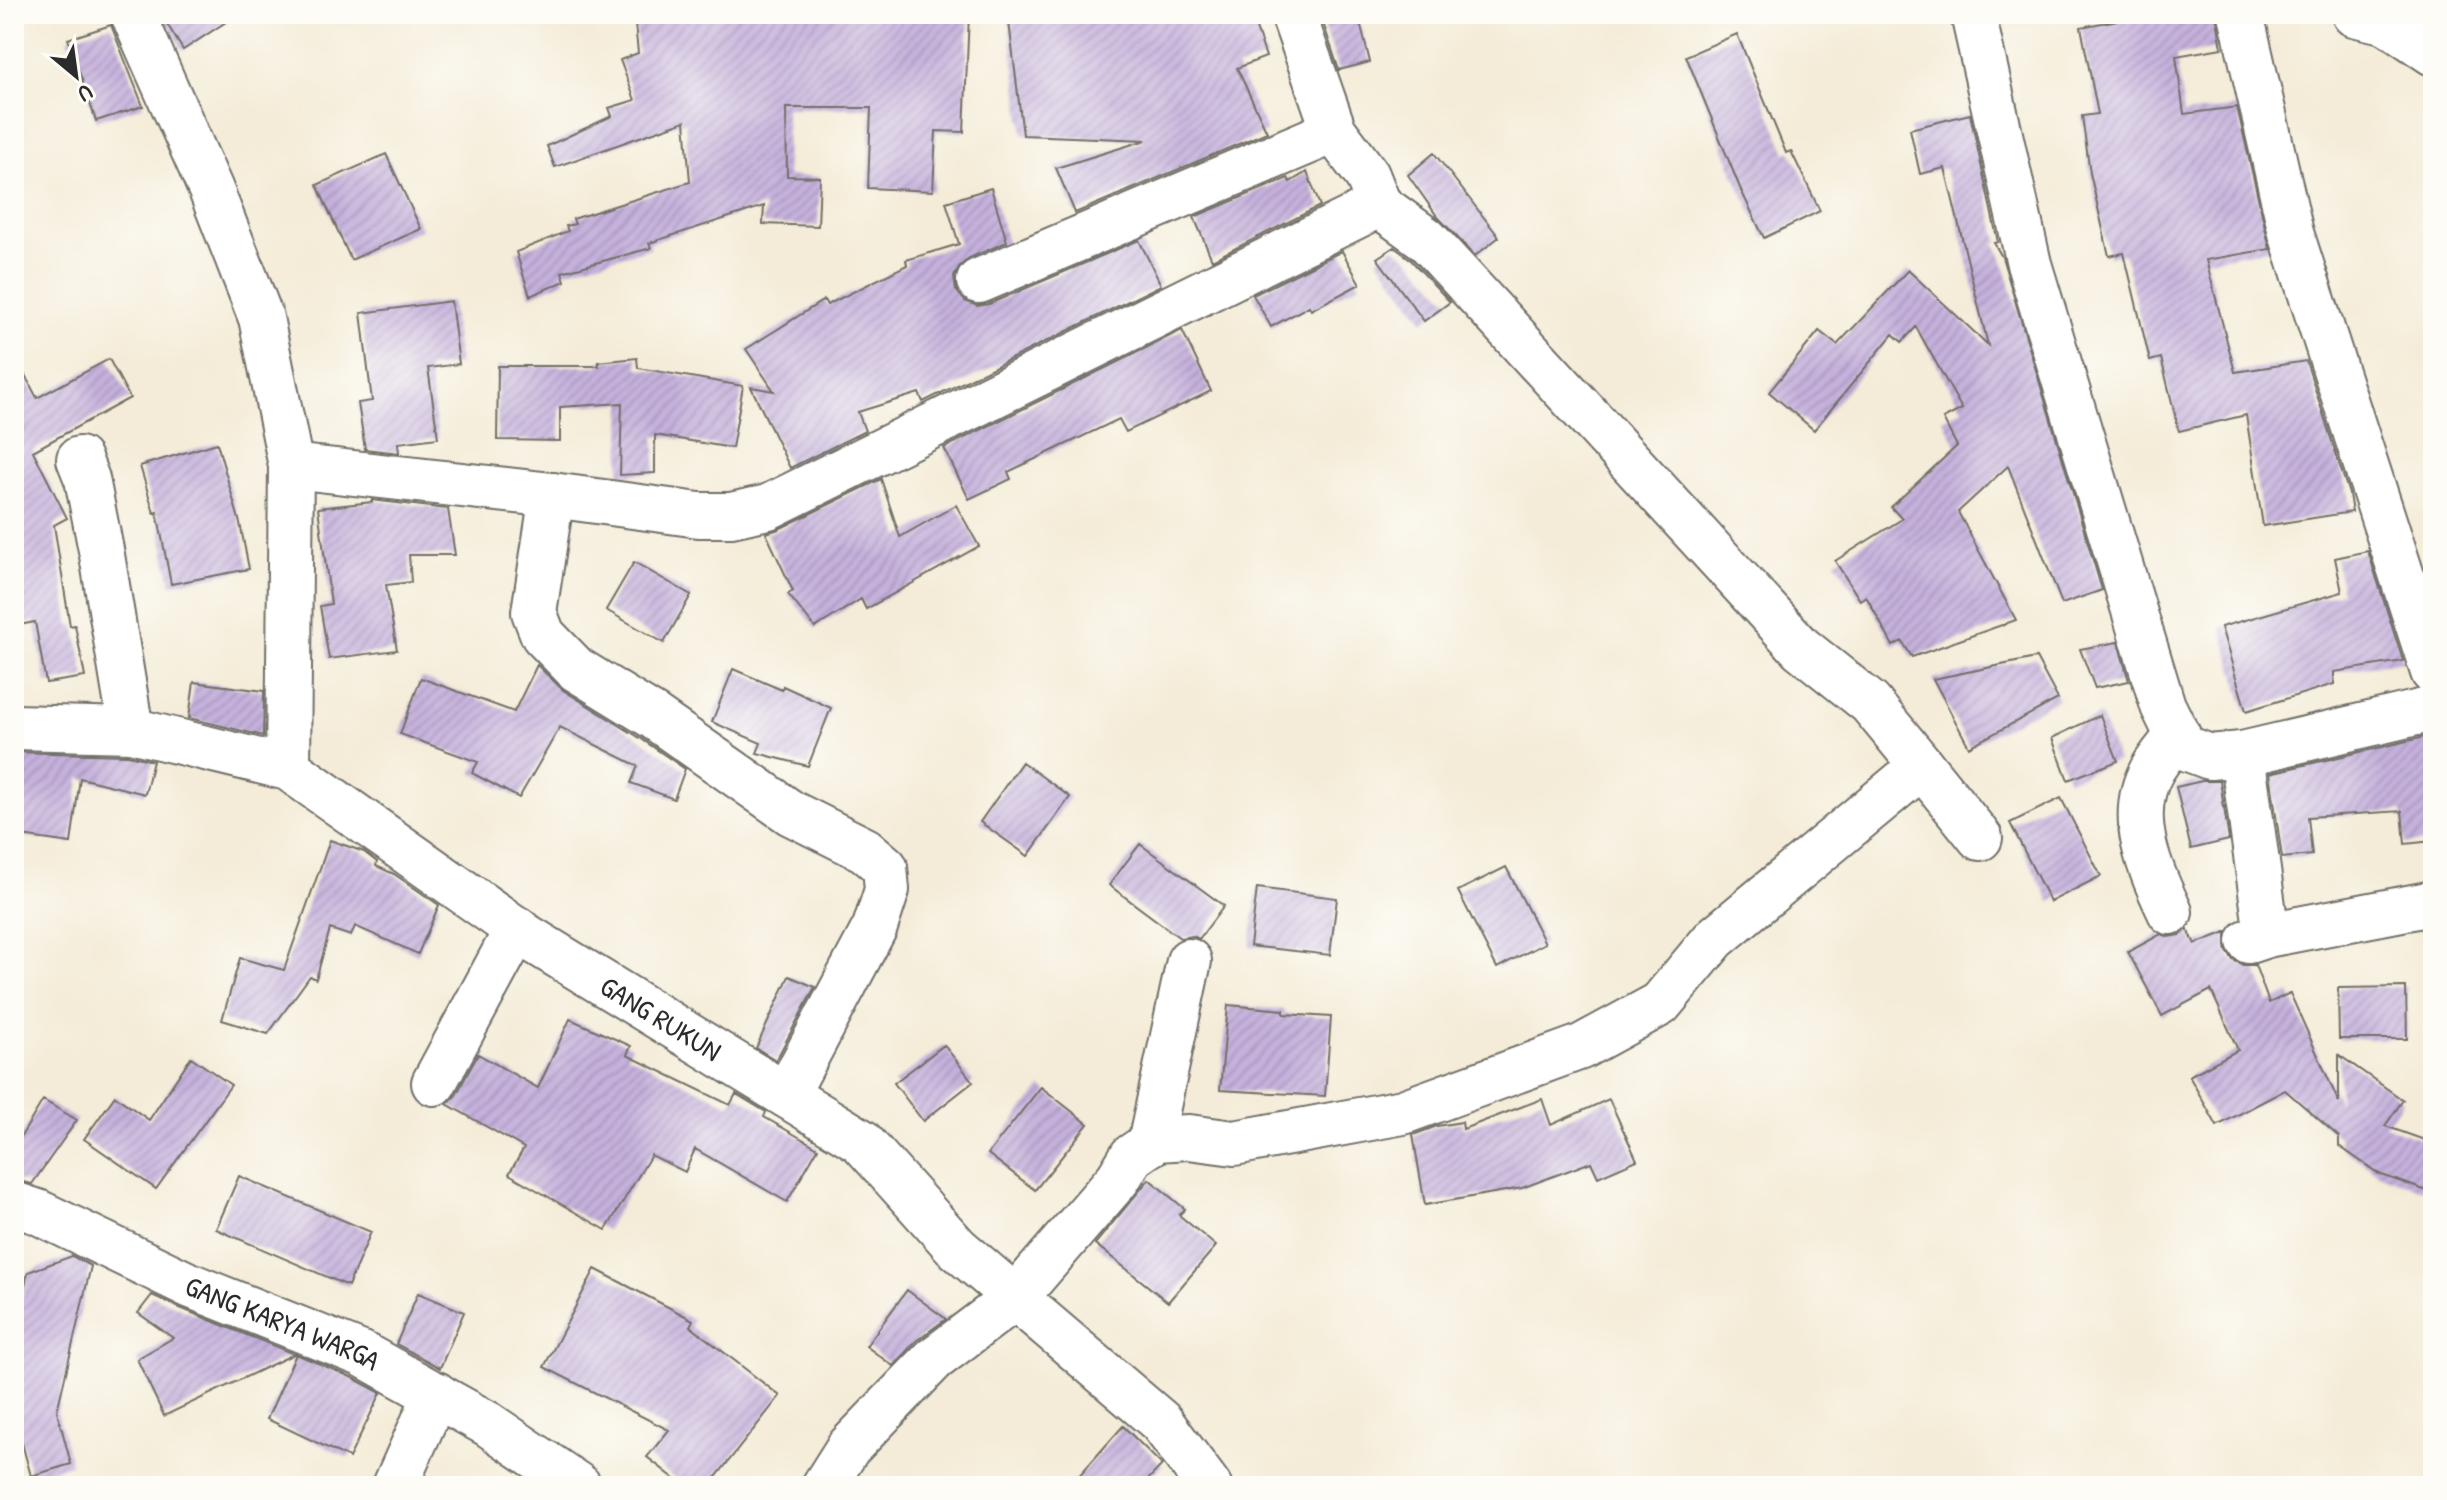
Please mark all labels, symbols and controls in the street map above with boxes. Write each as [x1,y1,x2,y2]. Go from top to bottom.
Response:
north arrow [36,36,116,116]
text: U [73,77,98,110]
street label: GANG RUKUN [593,967,728,1070]
street label: GANG KARYA WARGA [180,1267,387,1379]

